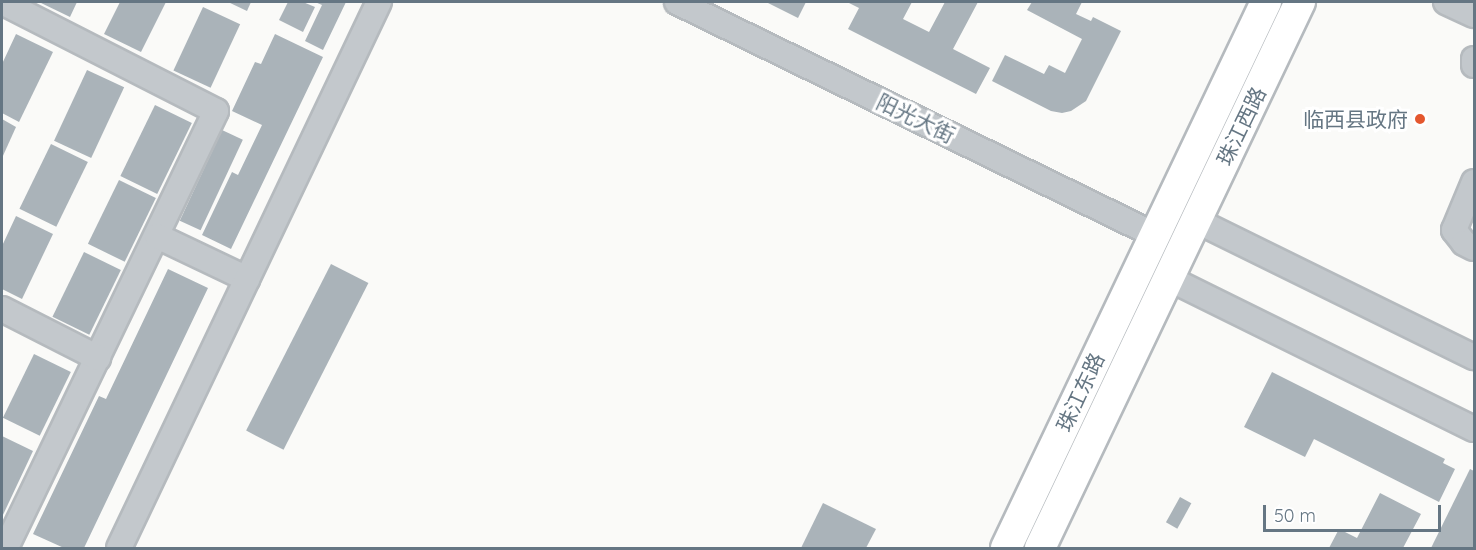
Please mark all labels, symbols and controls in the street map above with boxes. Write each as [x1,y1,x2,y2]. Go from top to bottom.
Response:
street label: 珠江西路 [1211,83,1271,169]
street label: 阳光大街 [873,88,959,148]
place label: 临西县政府 [1303,106,1408,132]
marker: 临西县政府 [1413,112,1427,126]
street label: 珠江东路 [1051,349,1109,435]
scale bar [1266,493,1444,531]
text: 50 m [1274,504,1316,527]

